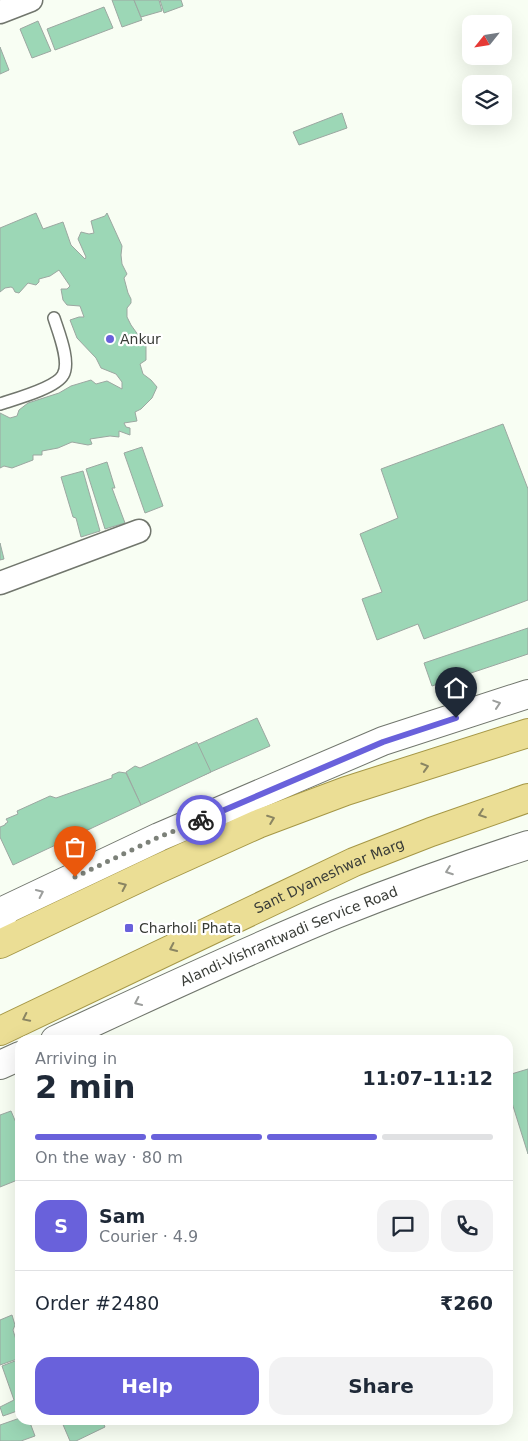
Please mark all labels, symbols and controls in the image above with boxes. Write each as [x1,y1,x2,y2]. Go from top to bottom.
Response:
north arrow [462,15,512,65]
map controls [462,15,512,125]
button: layers [462,75,512,125]
place label: Ankur [120,331,161,347]
marker: Ankur [104,333,116,345]
pin [435,667,477,718]
icon: home [442,674,470,702]
one-way arrow [492,700,500,710]
one-way arrow [420,762,429,772]
courier [176,795,226,845]
icon: bike [187,806,215,834]
one-way arrow [478,808,487,818]
one-way arrow [267,815,275,825]
pin [54,826,96,877]
icon: bag [61,833,89,861]
street label: Sant Dyaneshwar Marg [251,835,407,917]
one-way arrow [445,865,453,875]
one-way arrow [118,882,127,892]
street label: Alandi-Vishrantwadi Service Road [178,883,400,989]
one-way arrow [35,889,44,900]
place label: Charholi Phata [139,920,241,936]
marker: Charholi Phata [123,922,135,934]
one-way arrow [169,942,178,953]
one-way arrow [134,996,143,1006]
one-way arrow [22,1012,31,1022]
text: Arriving in [35,1049,117,1068]
text: 11:07–11:12 [363,1067,493,1089]
text: 2 min [35,1068,136,1106]
text: On the way · 80 m [35,1148,183,1167]
button: chat [377,1200,429,1252]
button: phone [441,1200,493,1252]
text: Sam [99,1205,145,1227]
text: S [54,1215,68,1237]
text: Courier · 4.9 [99,1227,198,1246]
text: Order #2480 [35,1292,159,1314]
text: ₹260 [440,1292,493,1314]
button: Help [35,1357,259,1415]
button: Share [269,1357,493,1415]

